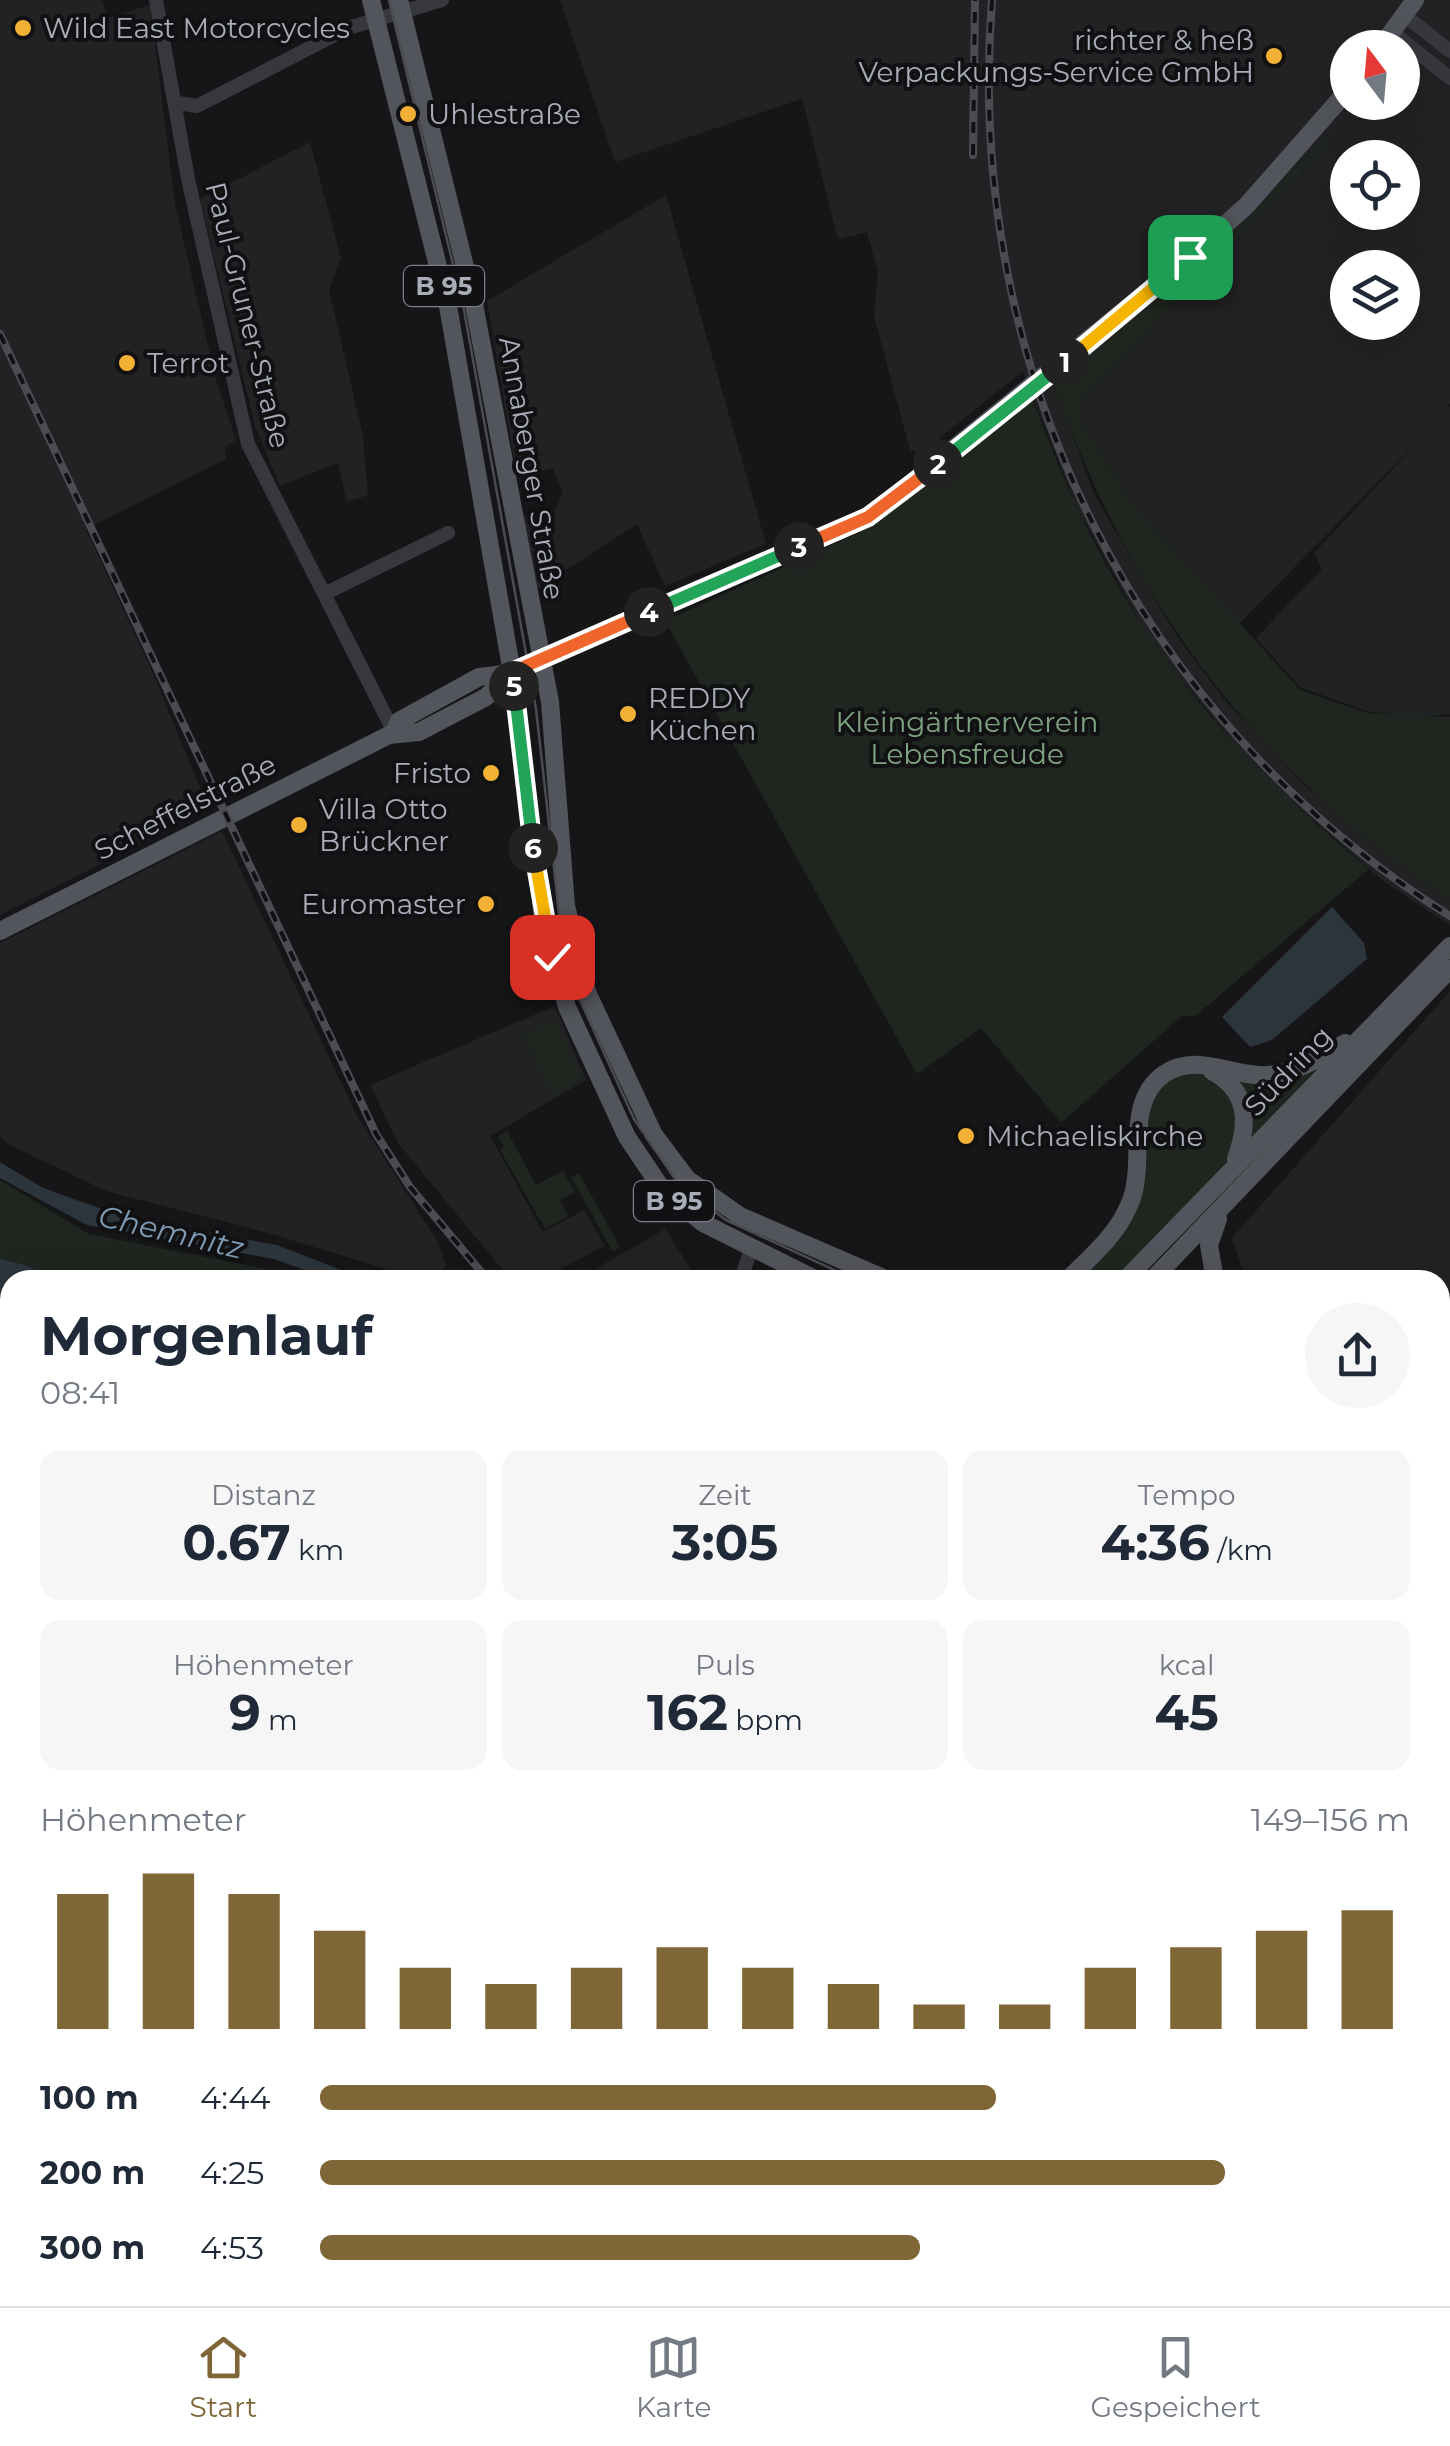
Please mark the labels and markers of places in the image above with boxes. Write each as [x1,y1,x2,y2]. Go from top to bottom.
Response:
place label: Wild East Motorcycles [43,11,350,45]
marker: Wild East Motorcycles [12,17,34,39]
place label: richter & heß Verpackungs-Service GmbH [859,23,1254,89]
marker: richter & heß Verpackungs-Service GmbH [1263,45,1285,67]
place label: Uhlestraße [428,97,581,131]
marker: Uhlestraße [397,103,419,125]
pin [1148,215,1233,300]
pin: 1 [1040,337,1090,387]
place label: Terrot [147,346,229,380]
marker: Terrot [116,352,138,374]
pin: 2 [913,439,963,489]
pin: 3 [774,522,824,572]
pin: 4 [624,587,674,637]
pin: 5 [489,661,539,711]
place label: REDDY Küchen [648,681,757,747]
marker: REDDY Küchen [617,703,639,725]
place label: Fristo [393,756,471,790]
marker: Fristo [480,762,502,784]
place label: Villa Otto Brückner [319,792,449,858]
marker: Villa Otto Brückner [288,814,310,836]
pin: 6 [508,823,558,873]
place label: Euromaster [301,887,466,921]
marker: Euromaster [475,893,497,915]
pin [510,915,595,1000]
place label: Michaeliskirche [986,1119,1203,1153]
marker: Michaeliskirche [955,1125,977,1147]

